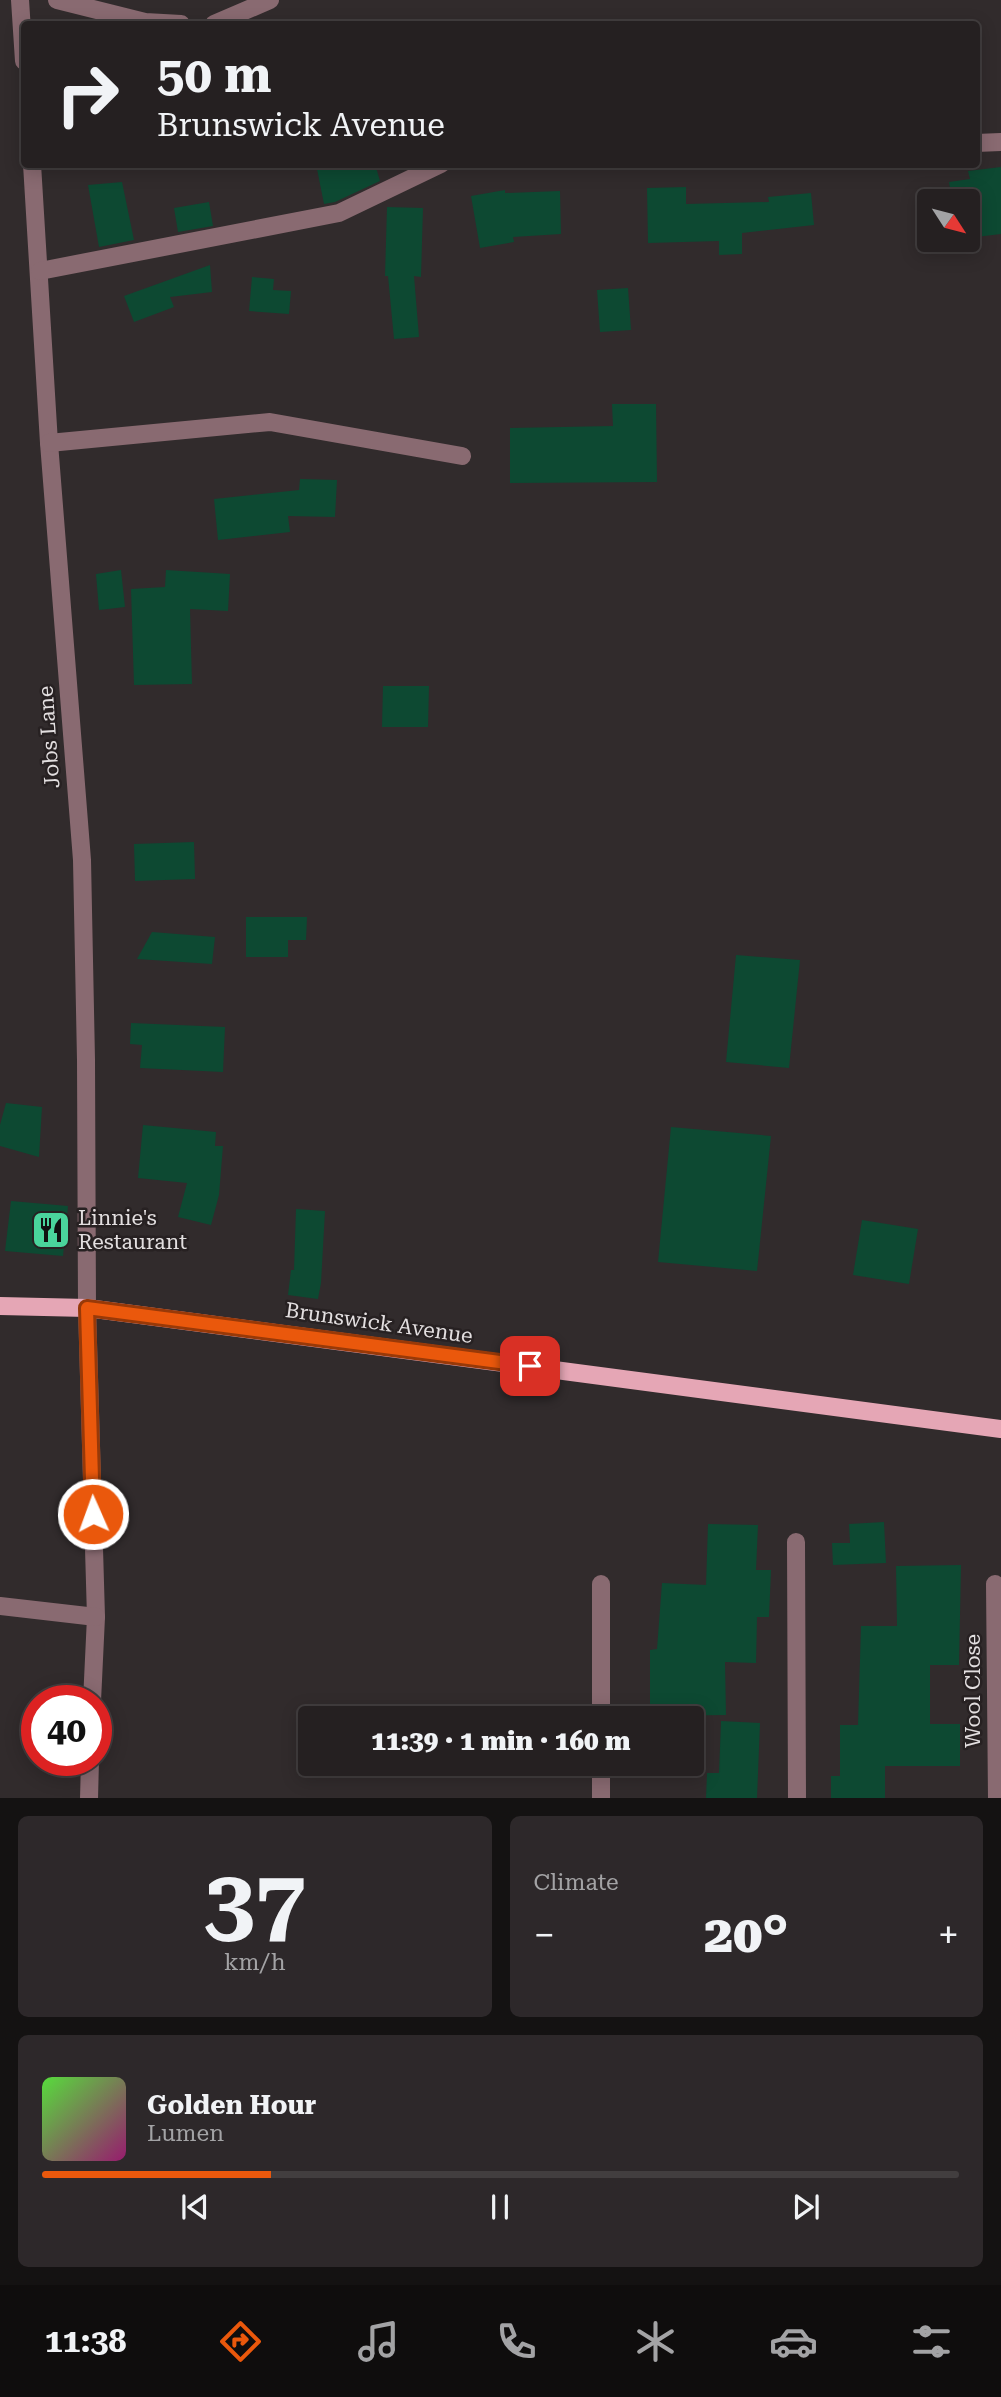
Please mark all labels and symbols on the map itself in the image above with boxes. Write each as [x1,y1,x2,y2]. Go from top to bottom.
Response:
north arrow [917,189,980,252]
street label: Jobs Lane [33,685,65,789]
place label: Linnie's Restaurant [78,1206,187,1254]
restaurant icon: Linnie's Restaurant [30,1209,72,1251]
street label: Brunswick Avenue [284,1298,474,1348]
pin [500,1336,560,1396]
position arrow [56,1477,130,1551]
street label: Wool Close [961,1634,985,1748]
speed limit sign: 40 [21,1685,112,1776]

